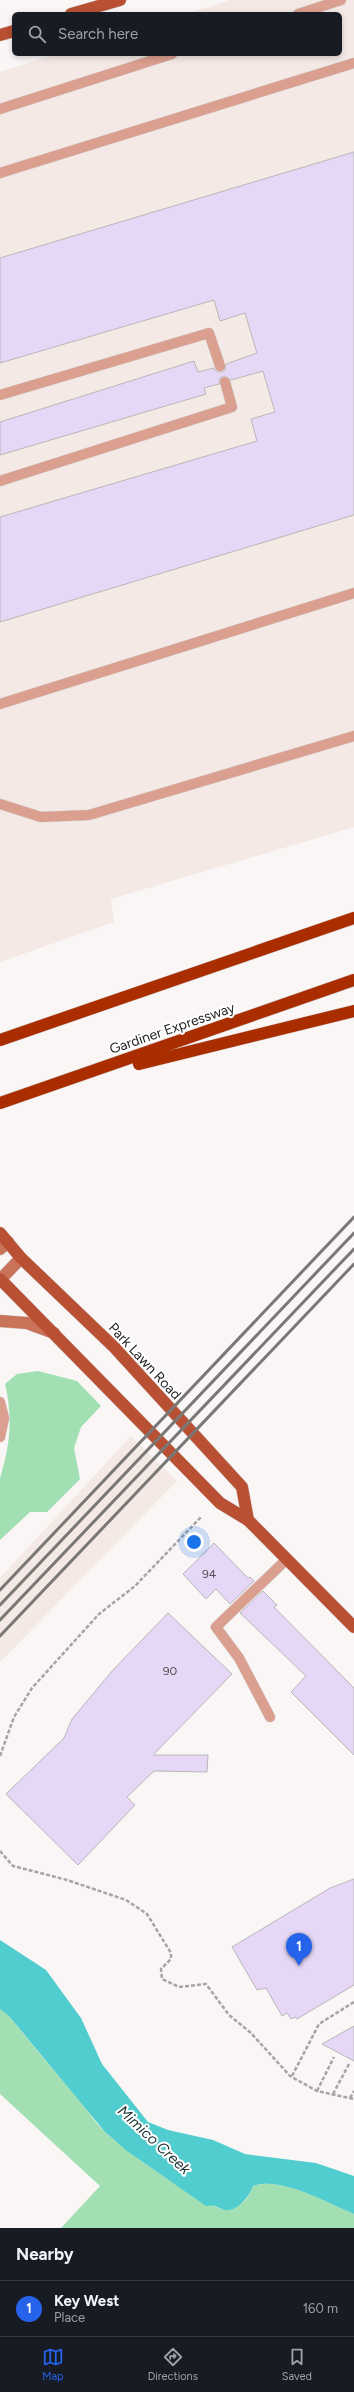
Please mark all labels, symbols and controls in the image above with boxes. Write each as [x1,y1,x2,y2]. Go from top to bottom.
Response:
search box [12,12,342,56]
icon: search [26,23,48,45]
text: Search here [58,25,138,43]
street label: Gardiner Expressway [107,999,238,1058]
street label: Park Lawn Road [105,1319,185,1403]
your location [184,1532,204,1552]
house number: 94 [202,1567,217,1581]
house number: 90 [163,1664,178,1678]
pin: 1 [286,1933,312,1966]
water label: Mimico Creek [114,2102,195,2179]
text: Nearby [16,2244,74,2264]
text: Key West [54,2292,119,2310]
text: 1 [26,2301,32,2316]
text: 160 m [303,2301,338,2316]
text: Place [54,2310,85,2325]
tab: Map [42,2346,64,2383]
tab: Directions [148,2346,198,2383]
tab: Saved [282,2346,312,2383]

